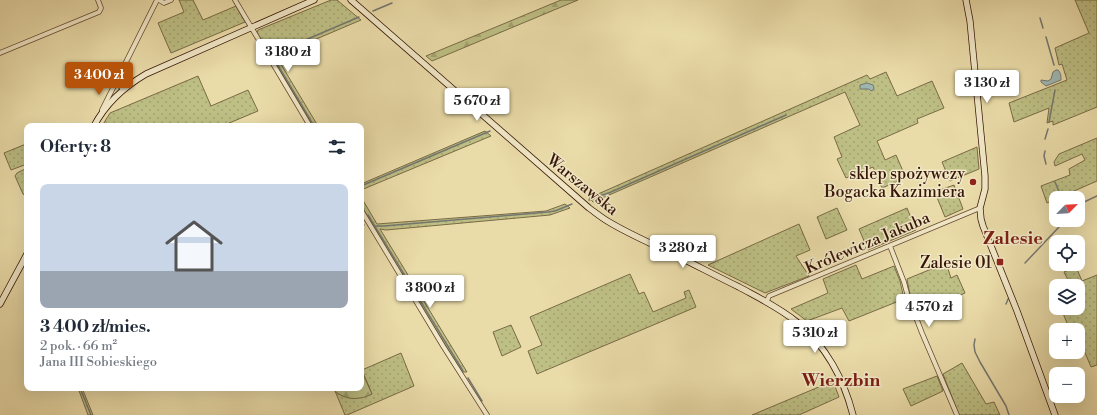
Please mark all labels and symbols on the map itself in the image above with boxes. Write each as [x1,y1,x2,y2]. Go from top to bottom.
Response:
pin: 3 180 zł [247,39,329,73]
pin: 3 400 zł [58,62,140,96]
pin: 3 130 zł [946,70,1028,104]
pin: 5 670 zł [436,88,518,122]
street label: Warszawska [542,149,623,220]
place label: sklep spożywczy Bogacka Kazimiera [823,164,966,202]
marker: sklep spożywczy Bogacka Kazimiera [968,177,978,187]
north arrow [1049,191,1085,227]
street label: Królewicza Jakuba [802,207,934,278]
district label: Zalesie [983,227,1043,250]
pin: 3 280 zł [642,235,724,269]
place label: Zalesie 01 [920,253,992,273]
marker: Zalesie 01 [995,257,1005,267]
pin: 3 800 zł [389,275,471,309]
pin: 4 570 zł [888,294,970,328]
pin: 5 310 zł [774,320,856,354]
district label: Wierzbin [801,369,880,392]

